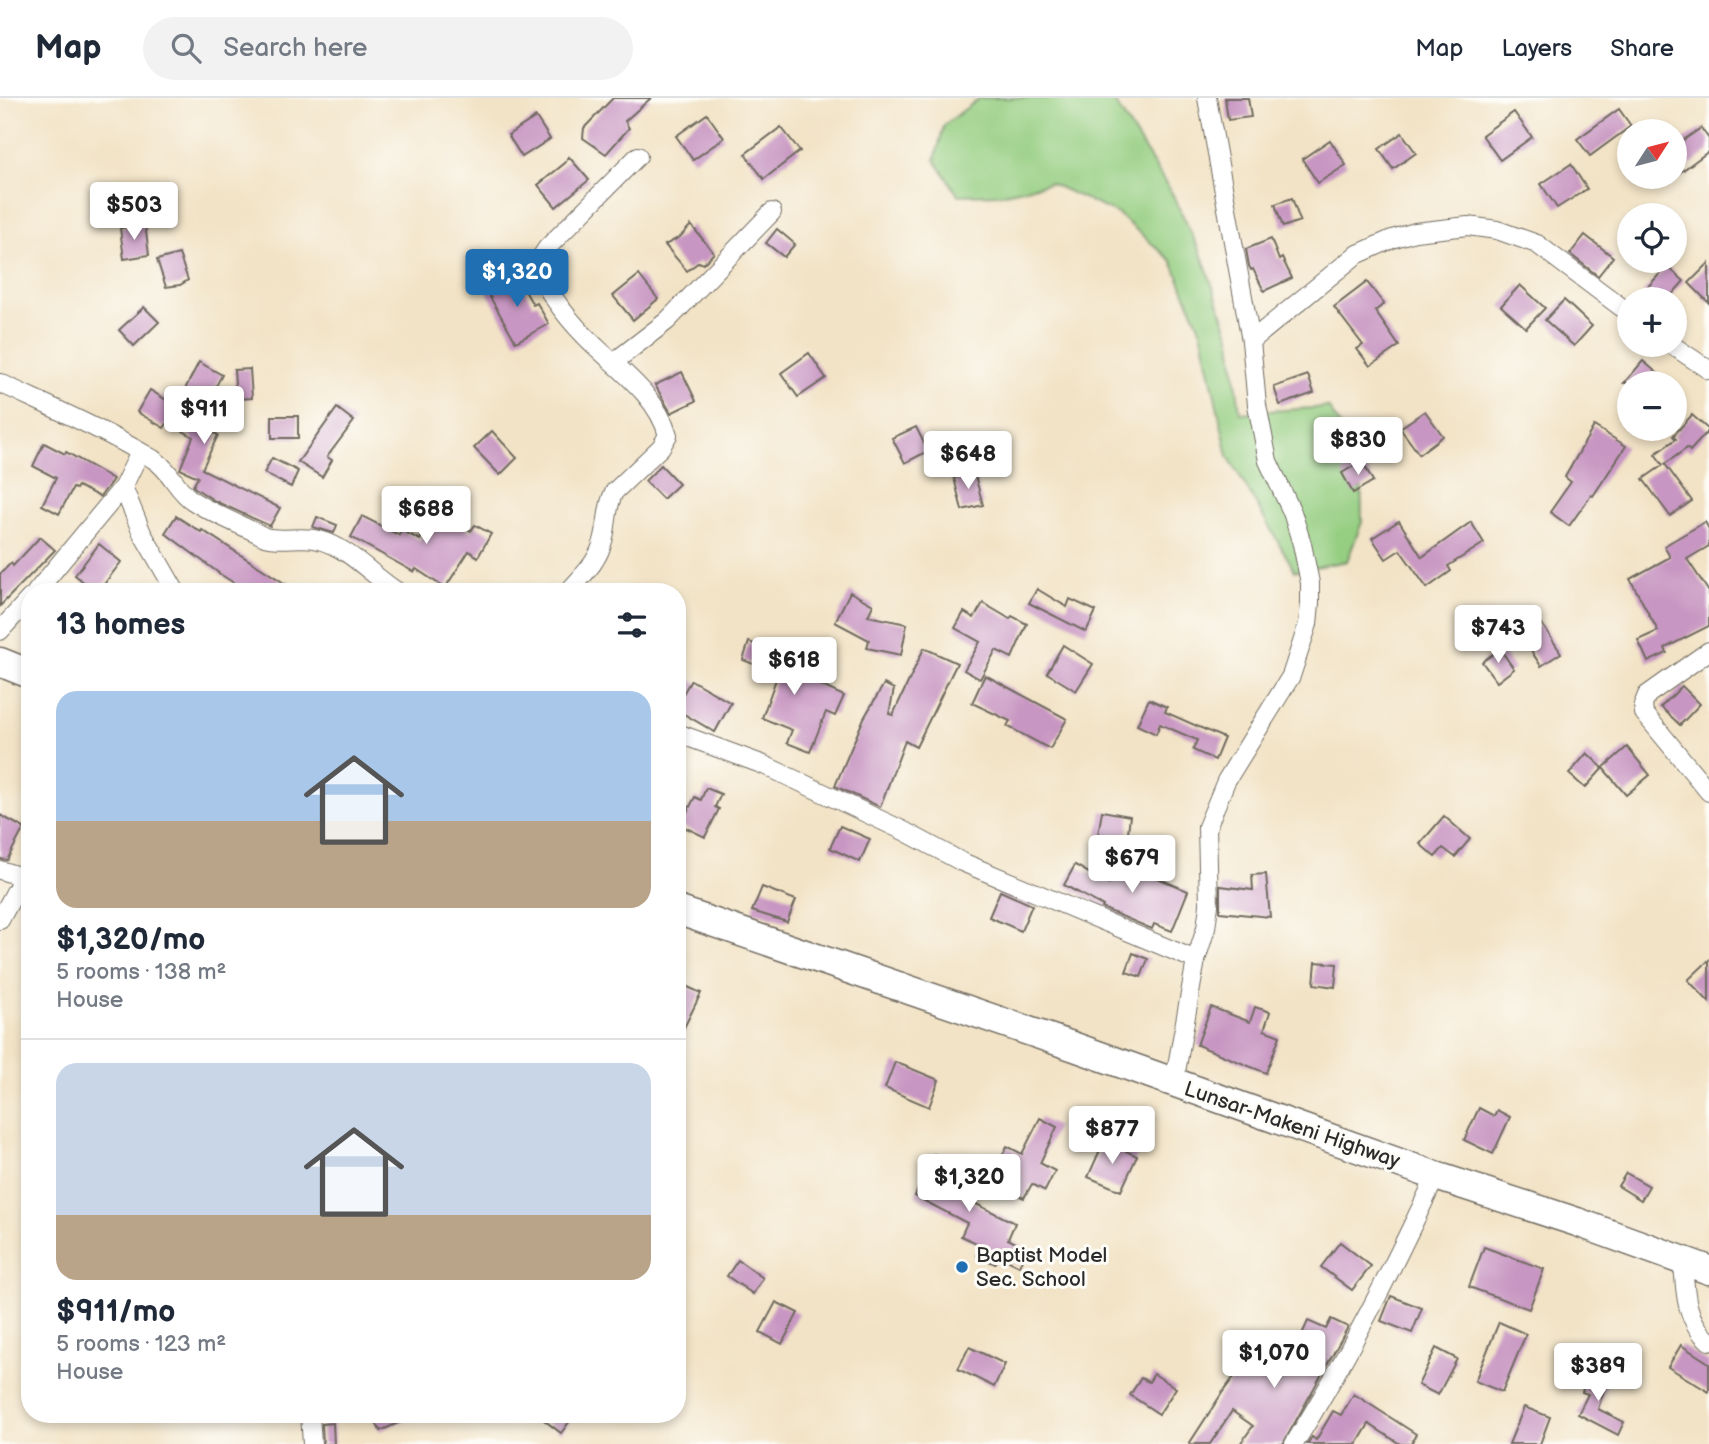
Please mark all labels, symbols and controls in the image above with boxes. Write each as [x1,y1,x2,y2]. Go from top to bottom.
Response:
search box [143,17,633,80]
text: Map [35,28,101,68]
icon: search [167,29,205,67]
text: Search here [223,33,367,64]
text: Map [1415,34,1463,63]
text: Layers [1501,34,1572,63]
text: Share [1610,34,1674,63]
north arrow [1617,119,1687,189]
map controls [1617,119,1687,441]
pin: $503 [93,183,175,242]
text: $503 [106,191,162,219]
button: locate [1617,203,1687,273]
pin: $1,320 [460,250,574,309]
text: $1,320 [481,258,553,286]
button: + [1617,287,1687,357]
button: − [1617,371,1687,441]
pin: $911 [163,386,245,446]
text: $911 [180,395,228,423]
pin: $830 [1317,418,1399,477]
text: $830 [1330,426,1386,454]
pin: $648 [927,432,1009,491]
text: $648 [940,440,996,468]
pin: $688 [385,486,467,546]
text: $688 [398,495,454,523]
icon: filters [613,606,651,644]
pin: $743 [1457,606,1539,665]
text: 13 homes [56,607,185,643]
text: $743 [1471,614,1525,642]
pin: $618 [753,638,835,697]
text: $618 [768,646,820,674]
icon: home [291,737,417,863]
pin: $679 [1091,836,1173,895]
text: $679 [1104,844,1160,872]
text: $1,320/mo [56,922,205,958]
text: 5 rooms · 138 m² [56,958,226,986]
text: House [56,986,123,1014]
street label: Lunsar-Makeni Highway [1181,1076,1404,1174]
pin: $877 [1071,1107,1153,1166]
icon: home [291,1109,417,1235]
text: $877 [1085,1115,1139,1143]
pin: $1,320 [912,1154,1026,1214]
text: $1,320 [933,1163,1005,1191]
place label: Baptist Model Sec. School [976,1243,1107,1292]
marker: Baptist Model Sec. School [954,1259,970,1275]
text: $911/mo [56,1294,175,1330]
text: 5 rooms · 123 m² [56,1330,226,1358]
pin: $1,070 [1217,1330,1331,1390]
text: $1,070 [1238,1339,1310,1367]
pin: $389 [1557,1344,1639,1403]
text: $389 [1570,1352,1626,1380]
text: House [56,1358,123,1386]

